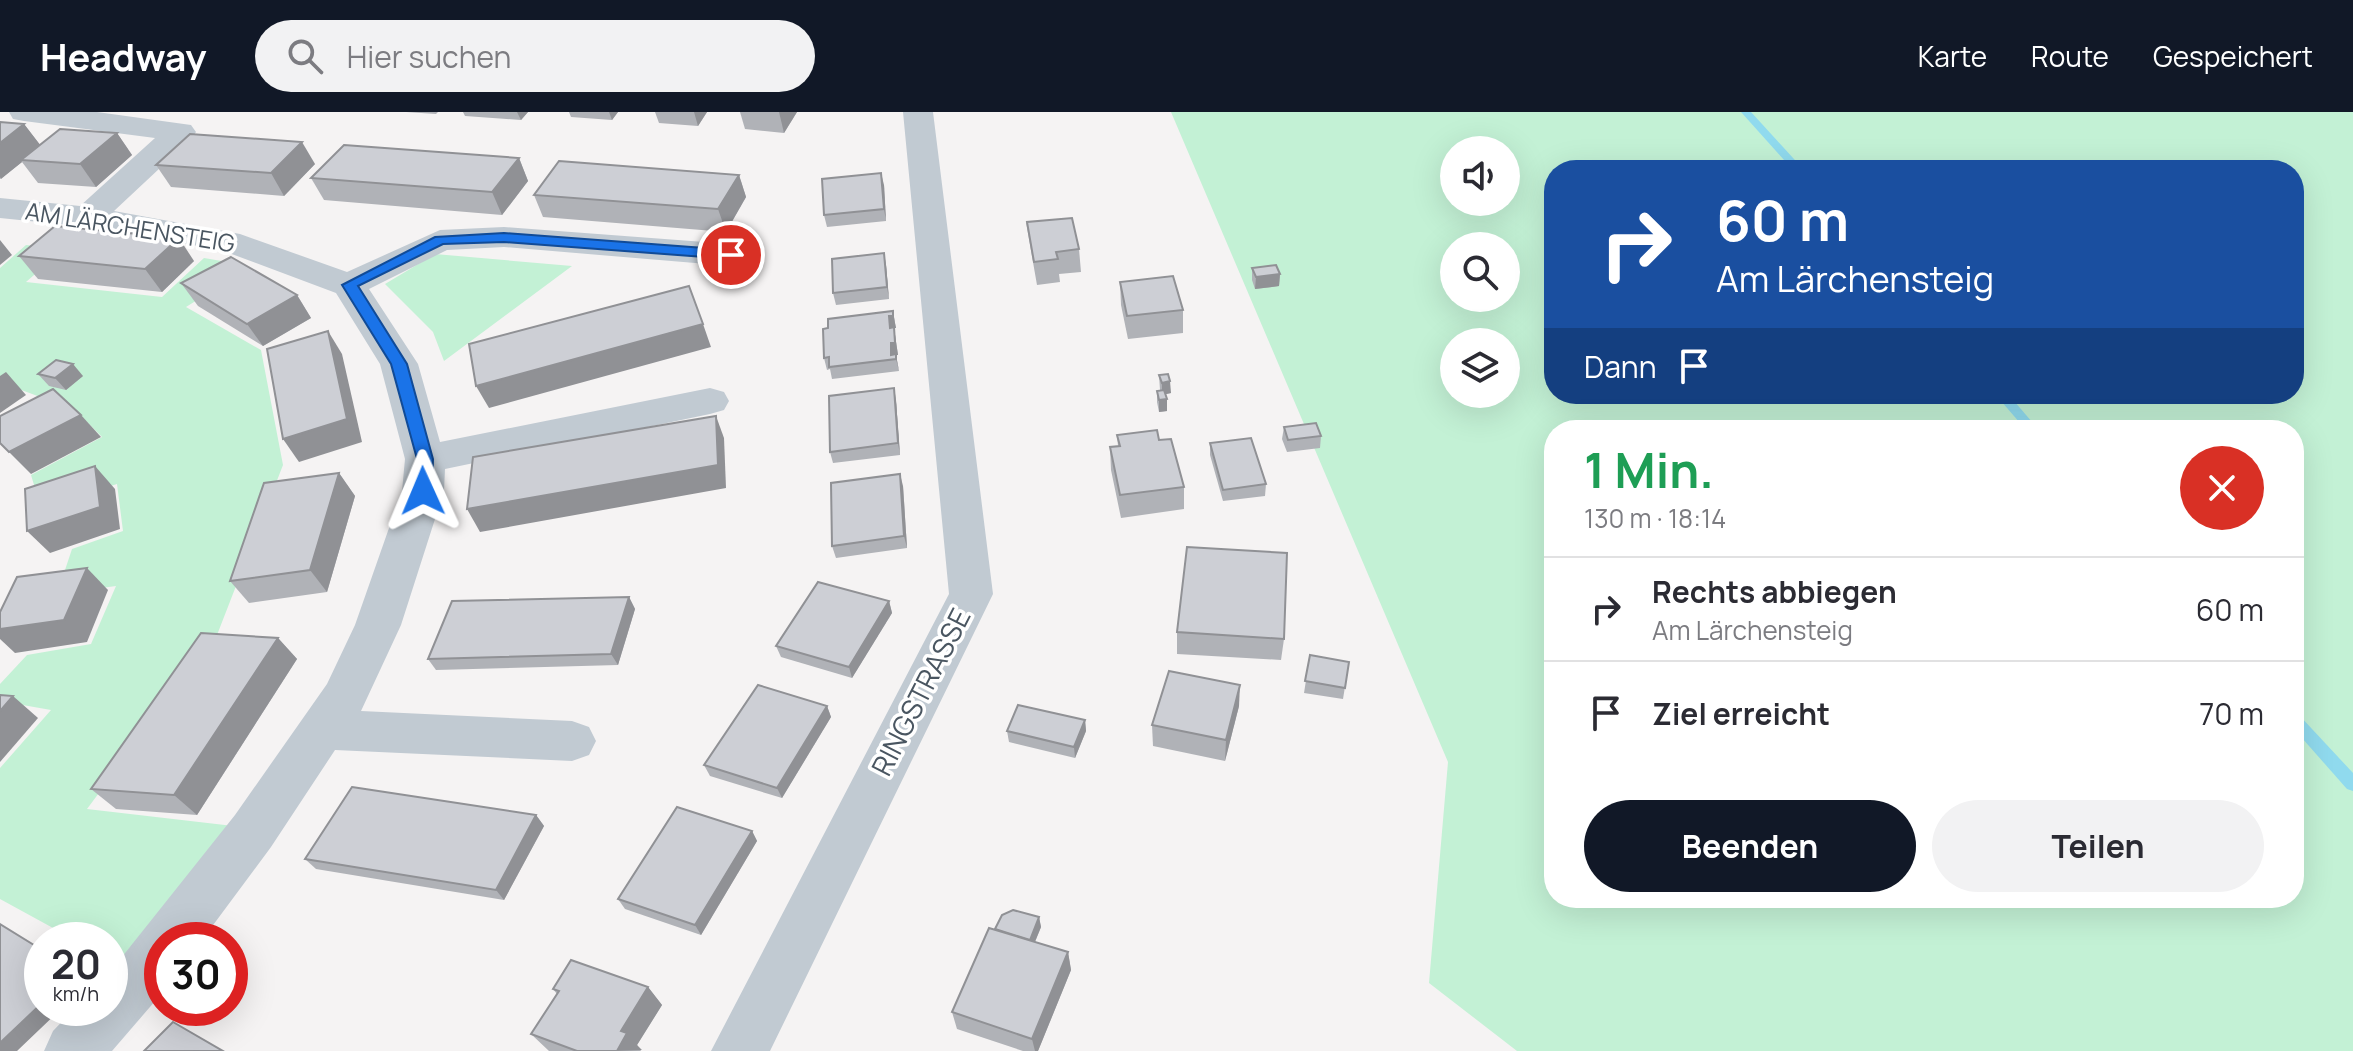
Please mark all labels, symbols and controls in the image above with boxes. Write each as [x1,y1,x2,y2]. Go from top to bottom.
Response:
search box [255,20,815,92]
text: Headway [40,30,207,82]
icon: search [283,34,327,78]
text: Hier suchen [347,36,511,77]
text: Karte [1918,37,1987,75]
text: Route [2031,37,2109,75]
text: Gespeichert [2153,37,2313,75]
map controls [1440,136,1520,408]
button: sound [1440,136,1520,216]
text: 60 m [1716,181,1849,258]
icon: right [1584,192,1688,296]
street label: AM LÄRCHENSTEIG [23,194,237,259]
pin [697,221,765,289]
button: search [1440,232,1520,312]
icon: arrive [709,233,753,277]
text: Am Lärchensteig [1716,254,1994,303]
button: layers [1440,328,1520,408]
icon: arrive [1672,344,1716,388]
text: Dann [1584,346,1656,387]
text: 1 Min. [1584,437,1714,502]
button: close [2180,446,2264,530]
position arrow [381,449,465,533]
text: 130 m · 18:14 [1584,500,1726,536]
text: Rechts abbiegen [1652,571,1897,612]
icon: right [1584,587,1628,631]
text: 60 m [2196,589,2264,630]
street label: RINGSTRASSE [862,601,979,782]
text: Am Lärchensteig [1652,612,1853,648]
icon: arrive [1584,691,1628,735]
text: Ziel erreicht [1652,693,1830,734]
text: 70 m [2199,693,2264,734]
button: Beenden [1584,800,1916,892]
button: Teilen [1932,800,2264,892]
speed limit sign: 30 [144,922,248,1026]
text: 20 [51,936,101,991]
text: km/h [53,980,99,1007]

